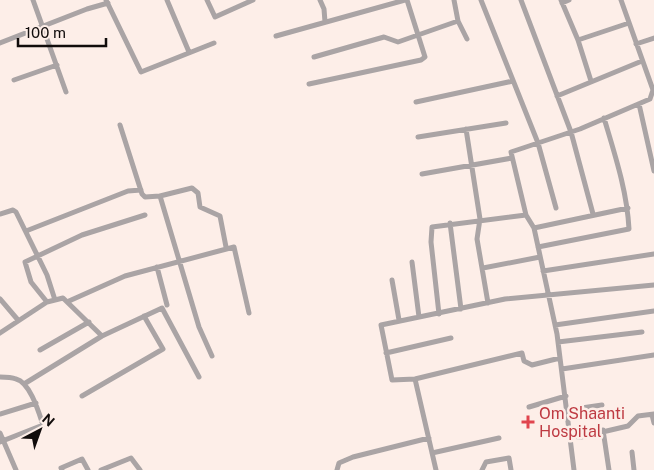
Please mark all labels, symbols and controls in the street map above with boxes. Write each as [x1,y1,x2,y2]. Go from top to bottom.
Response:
scale bar [18,15,105,47]
text: 100 m [25,24,66,41]
place label: Om Shaanti Hospital [539,404,625,441]
north arrow [15,405,65,455]
text: N [39,411,58,430]
marker: Om Shaanti Hospital [521,415,535,429]

